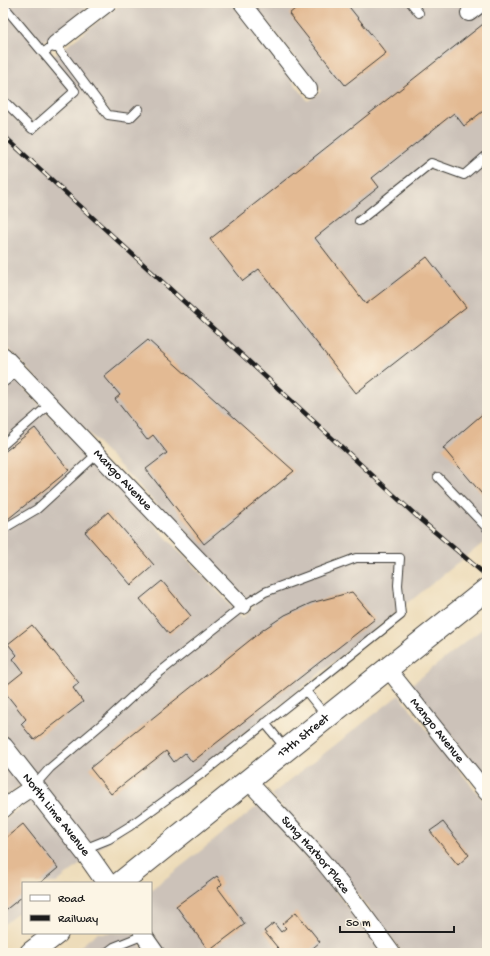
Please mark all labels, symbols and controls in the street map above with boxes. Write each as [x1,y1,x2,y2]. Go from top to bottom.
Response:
street label: Mango Avenue [90,446,155,514]
street label: Mango Avenue [406,695,468,766]
street label: 17th Street [274,710,334,762]
street label: North Lime Avenue [19,770,93,859]
street label: Sung Harbor Place [278,813,353,897]
legend [22,882,152,934]
text: Road [58,893,85,907]
scale bar [340,908,454,934]
text: Railway [58,913,98,927]
text: 50 m [346,917,371,931]

